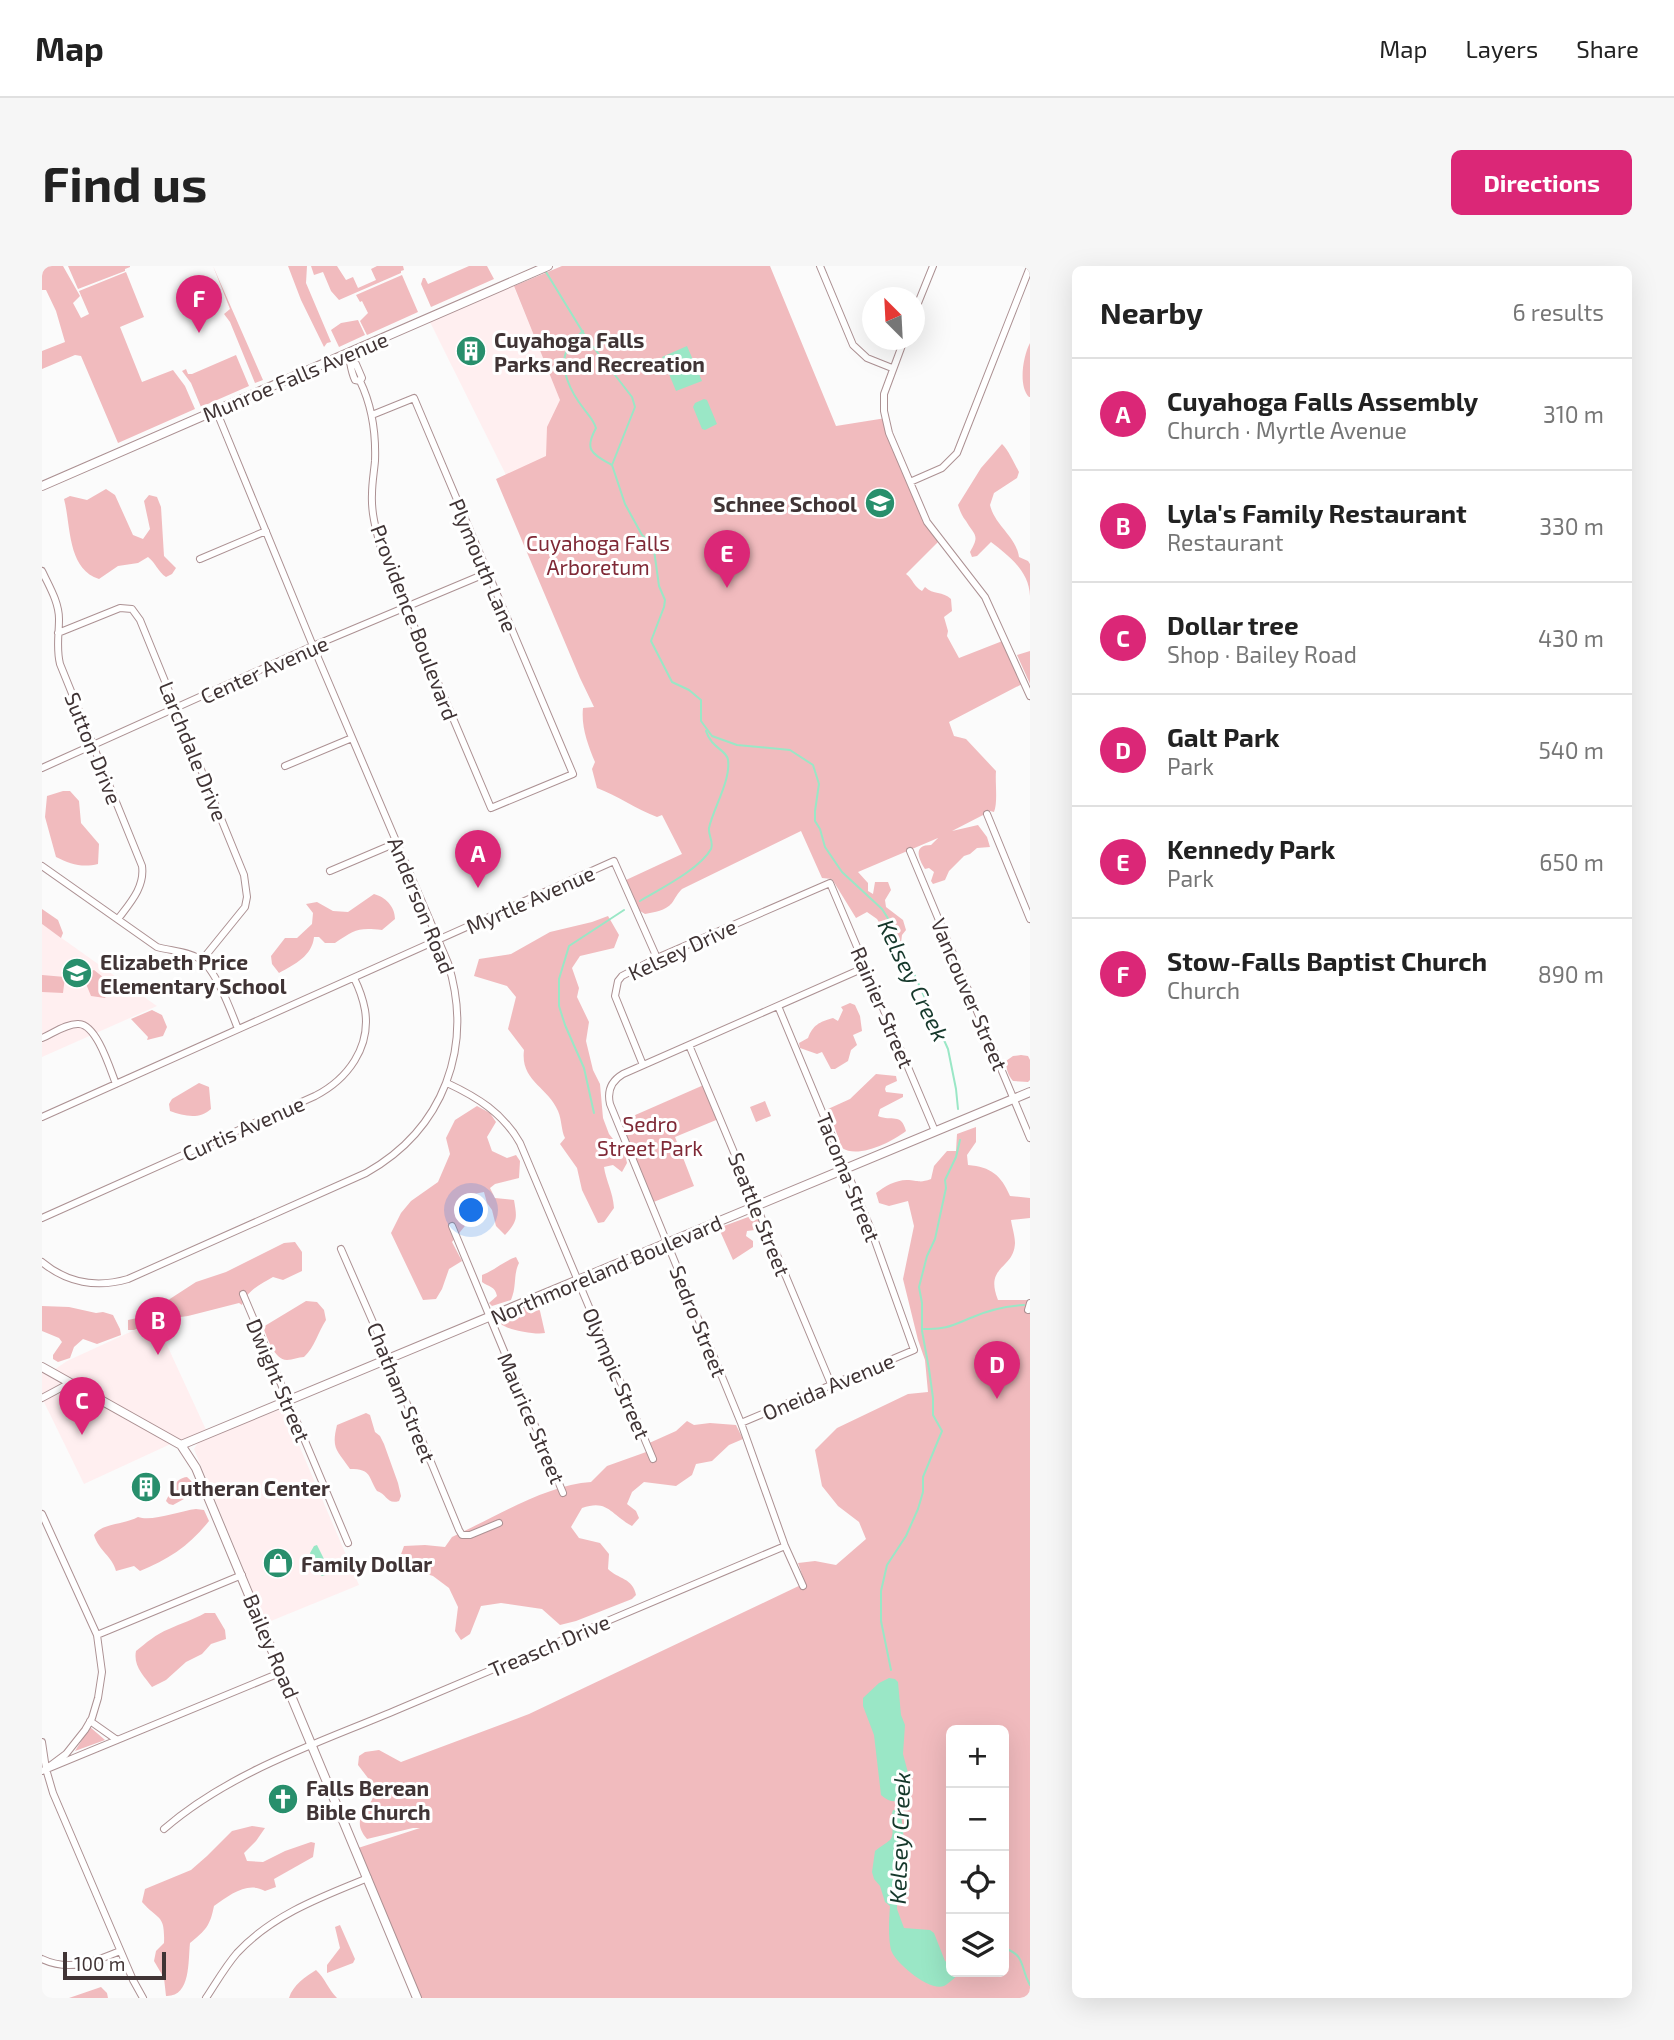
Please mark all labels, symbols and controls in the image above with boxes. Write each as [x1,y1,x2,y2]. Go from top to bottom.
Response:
text: Map [35,28,104,68]
text: Map [1379,34,1427,63]
text: Layers [1465,34,1538,63]
text: Share [1576,34,1639,63]
button: Directions [1451,150,1632,215]
text: Find us [42,153,207,212]
pin: F [176,275,222,333]
north arrow [862,287,925,350]
text: Nearby [1100,294,1203,330]
text: 6 results [1513,298,1604,326]
street label: Munroe Falls Avenue [199,326,391,426]
place label: Cuyahoga Falls Parks and Recreation [494,327,705,376]
building icon: Cuyahoga Falls Parks and Recreation [454,334,488,368]
text: Cuyahoga Falls Assembly [1167,385,1478,416]
text: A [1115,400,1131,428]
text: 310 m [1543,400,1604,428]
text: Church · Myrtle Avenue [1167,416,1407,444]
school or university icon: Schnee School [863,486,897,520]
place label: Schnee School [713,491,857,516]
street label: Plymouth Lane [445,495,523,635]
text: Lyla's Family Restaurant [1167,497,1467,528]
text: B [1116,512,1130,540]
text: 330 m [1539,512,1604,540]
street label: Providence Boulevard [366,521,464,723]
text: Restaurant [1167,528,1284,556]
park label: Cuyahoga Falls Arboretum [526,530,670,579]
pin: E [704,530,750,588]
text: Dollar tree [1167,609,1299,640]
text: C [1116,624,1130,652]
text: 430 m [1538,624,1604,652]
street label: Center Avenue [196,630,332,708]
text: Shop · Bailey Road [1167,640,1357,668]
street label: Larchdale Drive [155,677,233,825]
street label: Sutton Drive [60,688,128,808]
text: Galt Park [1167,721,1280,752]
text: D [1115,736,1131,764]
text: 540 m [1538,736,1604,764]
text: Park [1167,752,1214,780]
pin: A [455,830,501,888]
street label: Anderson Road [383,833,461,977]
text: Kennedy Park [1167,833,1335,864]
text: E [1116,848,1130,876]
text: 650 m [1539,848,1604,876]
street label: Myrtle Avenue [462,860,598,938]
text: Park [1167,864,1214,892]
street label: Kelsey Drive [624,913,740,985]
water label: Kelsey Creek [872,914,956,1046]
street label: Vancouver Street [927,914,1013,1074]
street label: Rainier Street [846,943,920,1071]
text: Stow-Falls Baptist Church [1167,945,1487,976]
place label: Elizabeth Price Elementary School [100,949,287,999]
school or university icon: Elizabeth Price Elementary School [60,956,94,990]
text: F [1117,960,1129,988]
text: 890 m [1538,960,1604,988]
text: Church [1167,976,1240,1004]
street label: Curtis Avenue [178,1090,308,1166]
street label: Tacoma Street [812,1109,886,1245]
park label: Sedro Street Park [597,1111,703,1160]
street label: Seattle Street [724,1149,796,1279]
your location [454,1193,488,1227]
street label: Northmoreland Boulevard [487,1209,725,1329]
street label: Sedro Street [665,1262,733,1380]
pin: B [135,1297,181,1355]
street label: Olympic Street [578,1304,656,1442]
street label: Dwight Street [242,1315,316,1445]
street label: Chatham Street [363,1318,441,1466]
pin: D [974,1341,1020,1399]
street label: Oneida Avenue [758,1347,898,1425]
street label: Maurice Street [493,1349,571,1487]
pin: C [59,1377,105,1435]
building icon: Lutheran Center [129,1470,163,1504]
place label: Lutheran Center [169,1475,330,1500]
shop icon: Family Dollar [261,1546,295,1580]
place label: Family Dollar [301,1551,432,1577]
street label: Bailey Road [239,1590,305,1702]
street label: Treasch Drive [485,1608,613,1682]
map controls [946,1725,1009,1977]
button: + [946,1725,1009,1788]
water label: Kelsey Creek [883,1771,915,1905]
place label: Falls Berean Bible Church [306,1775,431,1824]
church icon: Falls Berean Bible Church [266,1782,300,1816]
button: − [946,1788,1009,1851]
button: locate [946,1851,1009,1914]
button: layers [946,1914,1009,1977]
scale bar [63,1949,166,1981]
text: 100 m [74,1952,125,1975]

